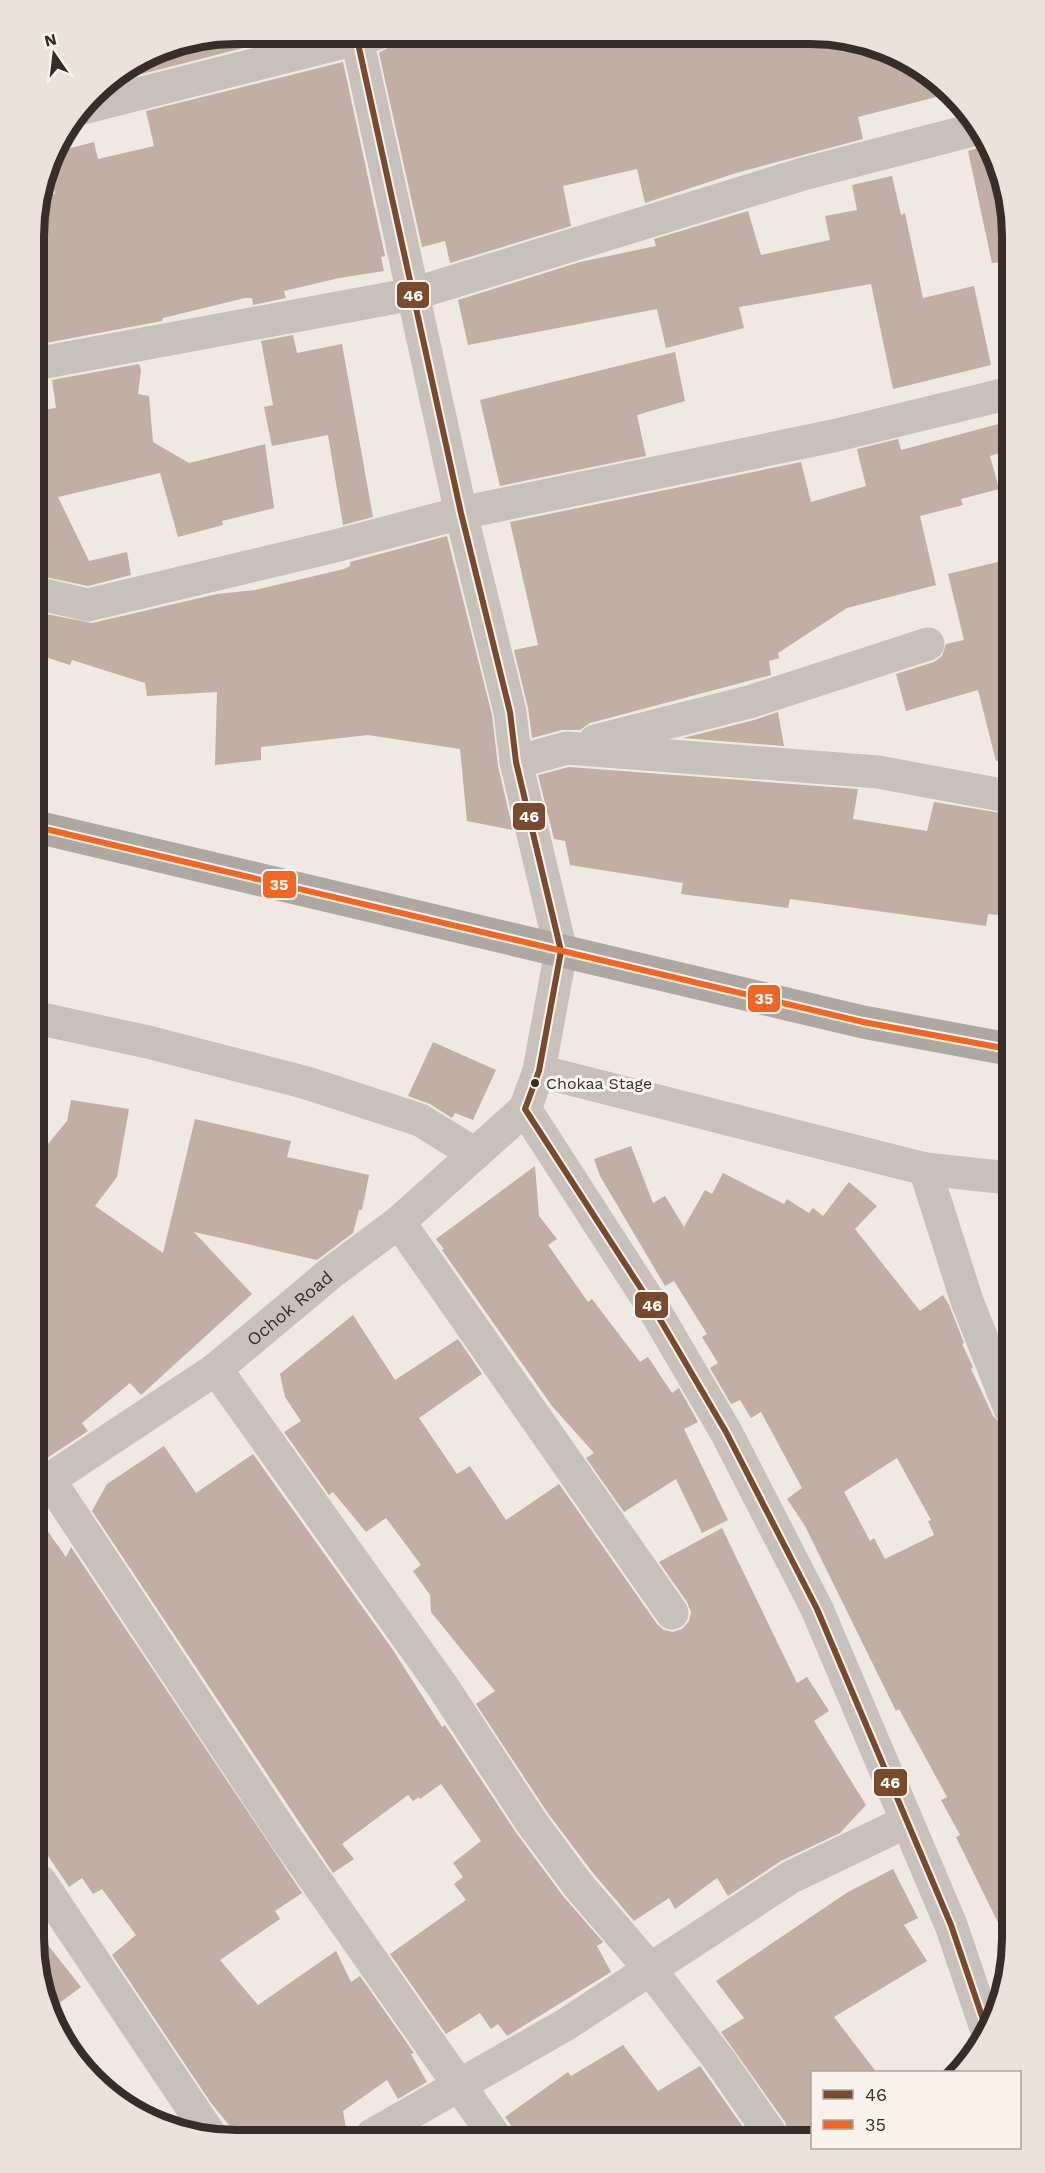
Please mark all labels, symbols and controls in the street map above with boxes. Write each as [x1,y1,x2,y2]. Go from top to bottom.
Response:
north arrow [24,24,84,84]
text: N [42,29,59,51]
line badge: 46 [396,281,430,309]
text: 46 [403,286,423,305]
line badge: 46 [512,802,546,831]
text: 46 [519,807,539,826]
line badge: 35 [262,870,297,899]
text: 35 [270,875,288,894]
line badge: 35 [747,984,781,1013]
text: 35 [755,989,773,1008]
place label: Chokaa Stage [546,1074,652,1093]
marker: Chokaa Stage [529,1077,541,1089]
street label: Ochok Road [242,1266,336,1350]
line badge: 46 [634,1291,669,1319]
text: 46 [642,1296,662,1315]
line badge: 46 [873,1768,908,1797]
text: 46 [880,1773,900,1792]
legend [811,2071,1021,2149]
text: 46 [865,2084,887,2105]
text: 35 [865,2114,886,2135]

